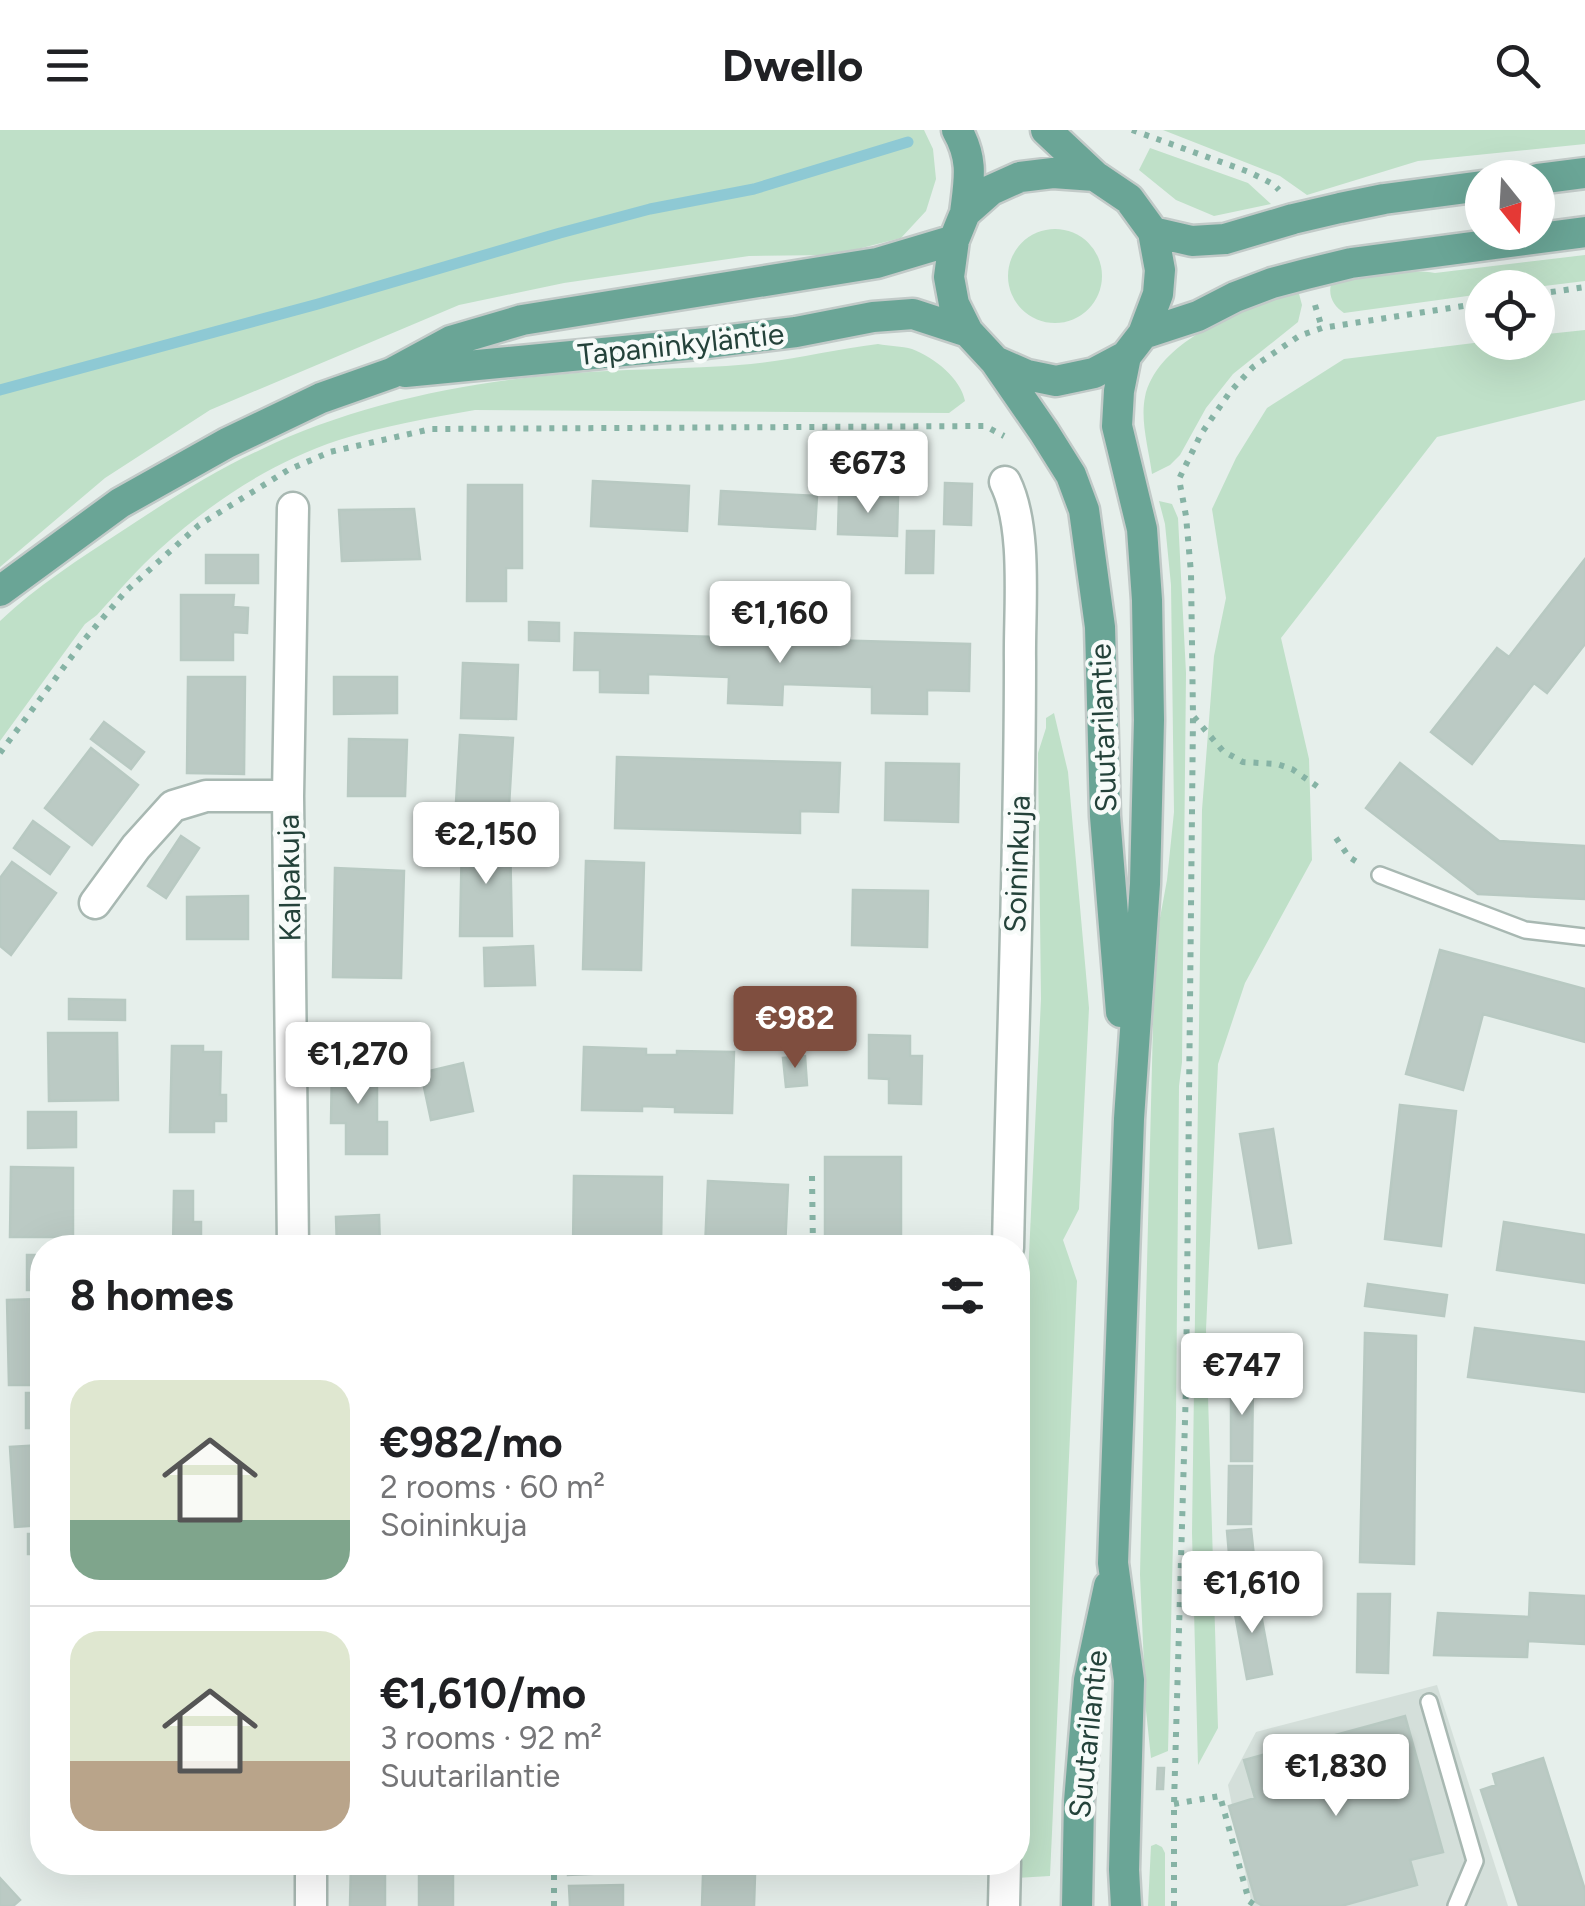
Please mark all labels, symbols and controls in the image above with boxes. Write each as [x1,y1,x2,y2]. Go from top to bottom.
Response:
icon: menu [40,38,95,93]
text: Dwello [722,38,863,92]
icon: search [1490,38,1545,93]
north arrow [1465,160,1555,250]
map controls [1465,160,1555,360]
button: locate [1465,270,1555,360]
street label: Tapaninkyläntie [576,315,786,373]
pin: €673 [809,431,927,516]
text: €673 [830,444,906,482]
pin: €1,160 [699,581,861,666]
text: €1,160 [732,594,828,632]
street label: Suutarilantie [1082,643,1124,813]
street label: Soininkuja [996,794,1038,934]
pin: €2,150 [405,802,567,887]
street label: Kalpakuja [269,814,309,942]
text: €2,150 [435,815,537,853]
pin: €982 [736,986,854,1071]
text: €982 [756,999,834,1037]
pin: €1,270 [277,1022,439,1107]
text: €1,270 [307,1035,409,1073]
icon: filters [935,1268,990,1323]
text: 8 homes [70,1270,234,1321]
pin: €747 [1183,1333,1301,1418]
text: €747 [1203,1346,1281,1384]
text: €982/mo [380,1417,563,1468]
icon: home [150,1420,270,1540]
text: 2 rooms · 60 m² [380,1468,605,1506]
text: Soininkuja [380,1506,527,1544]
pin: €1,610 [1171,1551,1333,1636]
text: €1,610 [1204,1564,1300,1602]
street label: Suutarilantie [1061,1648,1115,1820]
text: €1,610/mo [380,1668,586,1719]
icon: home [150,1671,270,1791]
text: 3 rooms · 92 m² [380,1719,602,1757]
pin: €1,830 [1255,1734,1417,1819]
text: €1,830 [1285,1747,1387,1785]
text: Suutarilantie [380,1757,560,1795]

